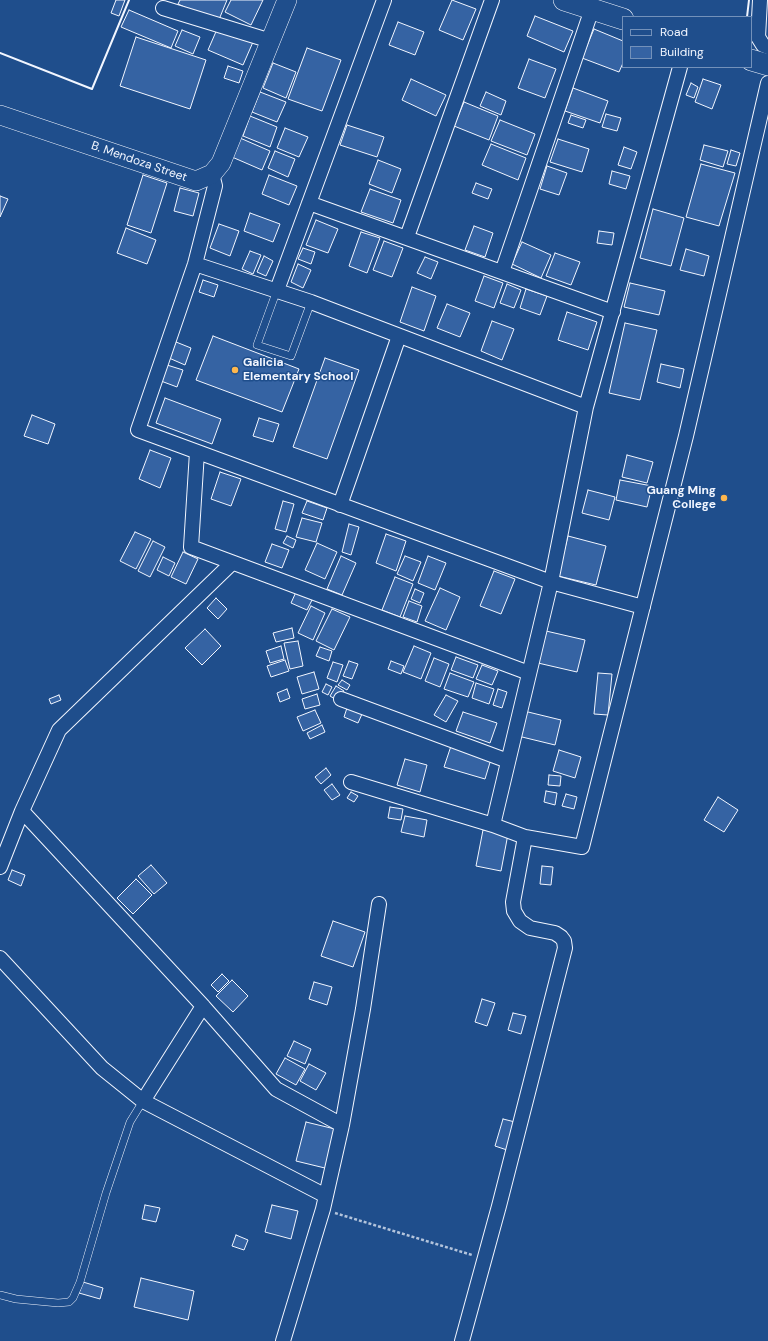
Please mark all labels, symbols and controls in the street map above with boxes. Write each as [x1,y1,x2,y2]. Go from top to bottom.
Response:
legend [622,16,752,68]
text: Road [660,24,688,40]
text: Building [660,44,704,60]
street label: B. Mendoza Street [89,139,189,185]
place label: Galicia Elementary School [243,356,353,384]
marker: Galicia Elementary School [230,365,240,375]
place label: Guang Ming College [646,484,716,512]
marker: Guang Ming College [719,493,729,503]

